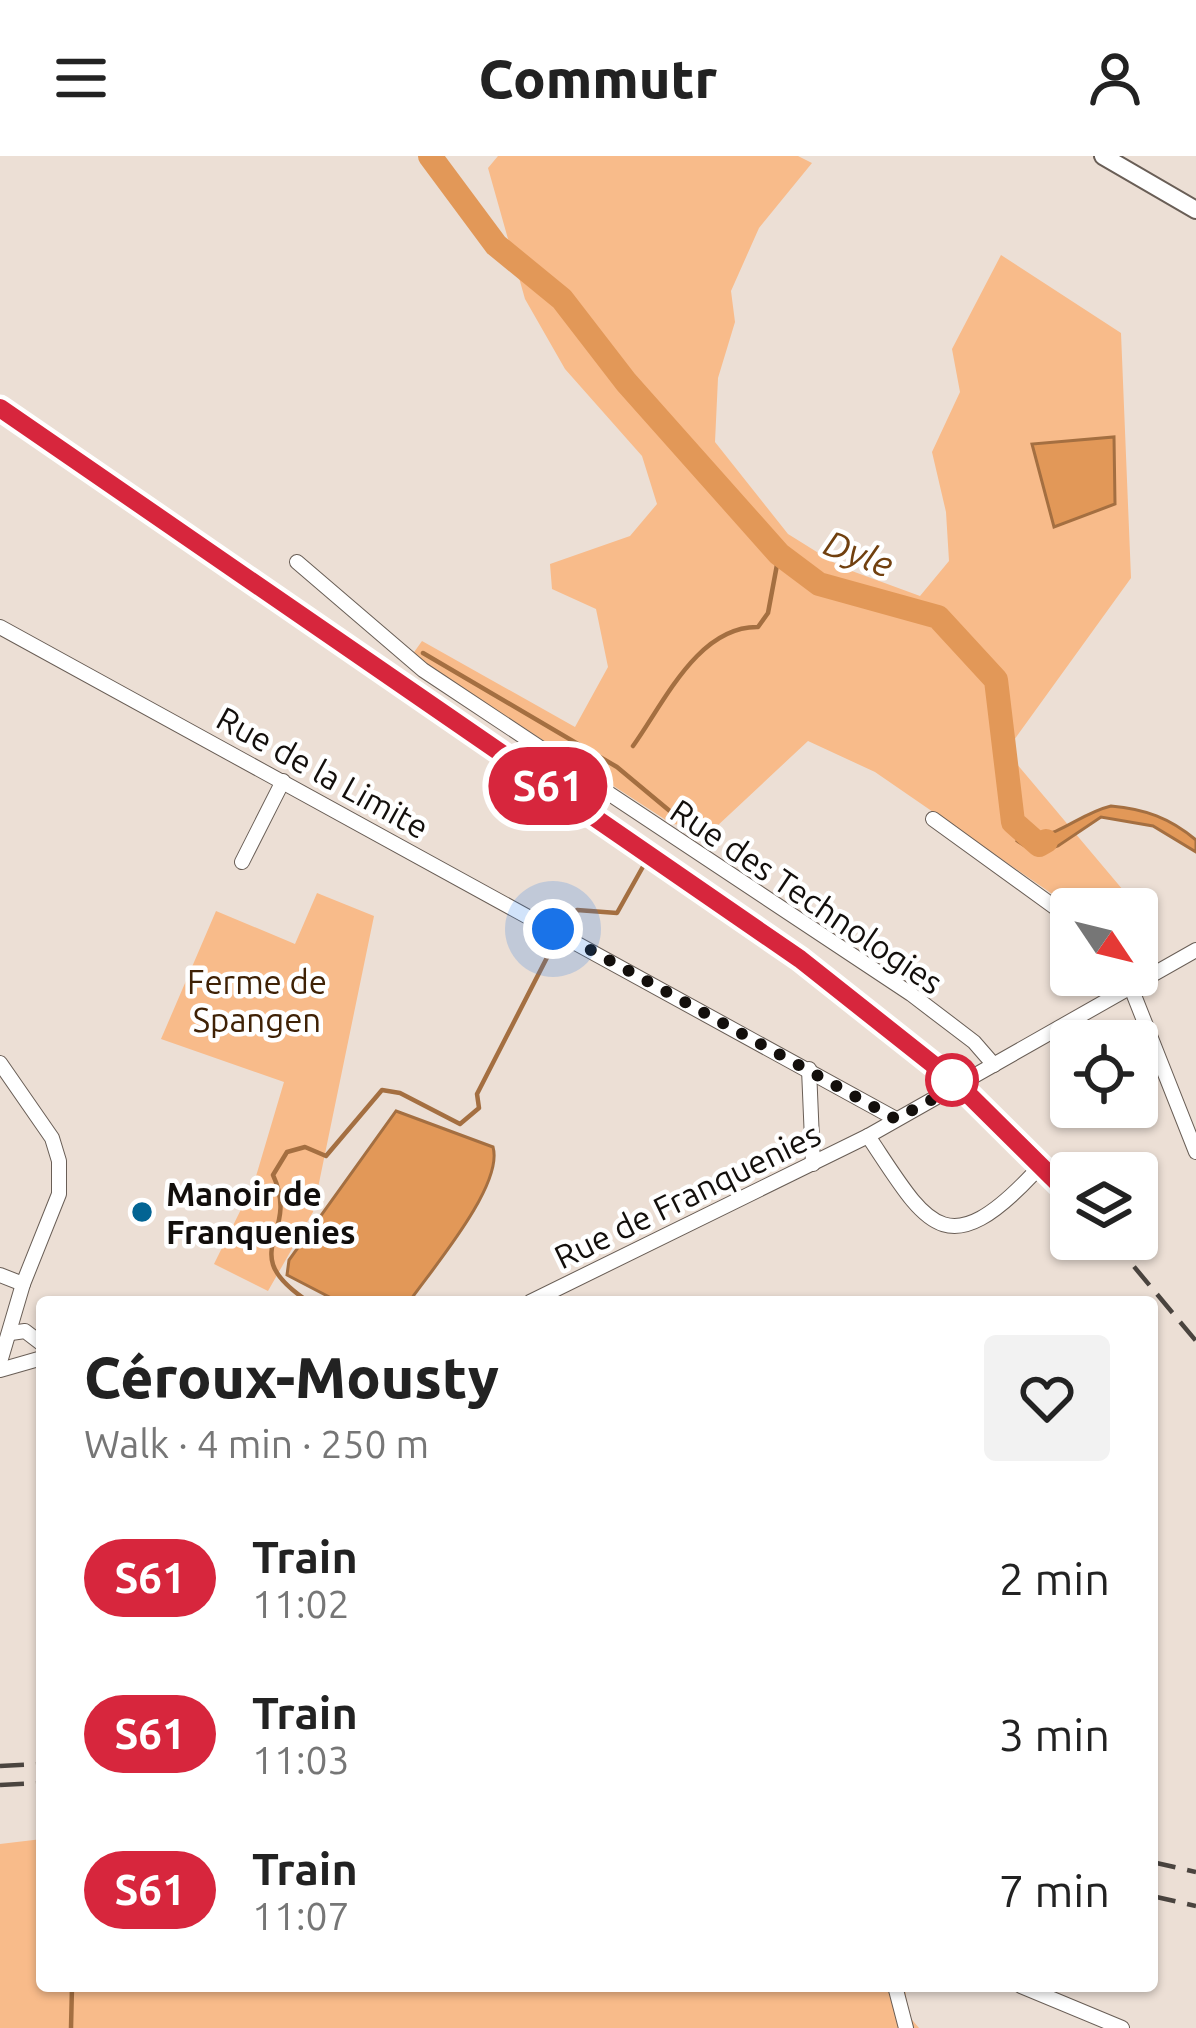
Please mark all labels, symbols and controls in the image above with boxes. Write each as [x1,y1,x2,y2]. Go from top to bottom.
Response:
icon: menu [48,45,114,111]
icon: person [1082,45,1148,111]
text: Commutr [479,48,717,108]
water label: Dyle [819,521,899,585]
street label: Rue de la Limite [211,699,435,845]
line badge: S61 [479,747,617,825]
text: S61 [512,762,584,809]
street label: Rue des Technologies [664,791,950,1001]
north arrow [1050,888,1158,996]
map controls [1050,888,1158,1260]
your location [523,899,583,959]
park label: Ferme de Spangen [187,963,327,1038]
button: locate [1050,1020,1158,1128]
unlabelled marker [927,1055,977,1105]
street label: Rue de Franquenies [548,1115,826,1275]
button: layers [1050,1152,1158,1260]
place label: Manoir de Franquenies [166,1175,356,1250]
marker: Manoir de Franquenies [129,1199,155,1225]
button: heart [984,1335,1110,1461]
text: Céroux-Mousty [84,1345,499,1409]
text: Walk · 4 min · 250 m [84,1422,429,1465]
text: Train [252,1531,358,1582]
text: 2 min [999,1553,1110,1604]
text: S61 [114,1554,186,1601]
text: 11:02 [252,1582,350,1625]
text: Train [252,1687,358,1738]
text: 3 min [999,1709,1110,1760]
text: S61 [114,1710,186,1757]
text: 11:03 [252,1738,350,1781]
text: Train [252,1843,358,1894]
text: 7 min [999,1865,1110,1916]
text: S61 [114,1866,186,1913]
text: 11:07 [252,1894,350,1937]

